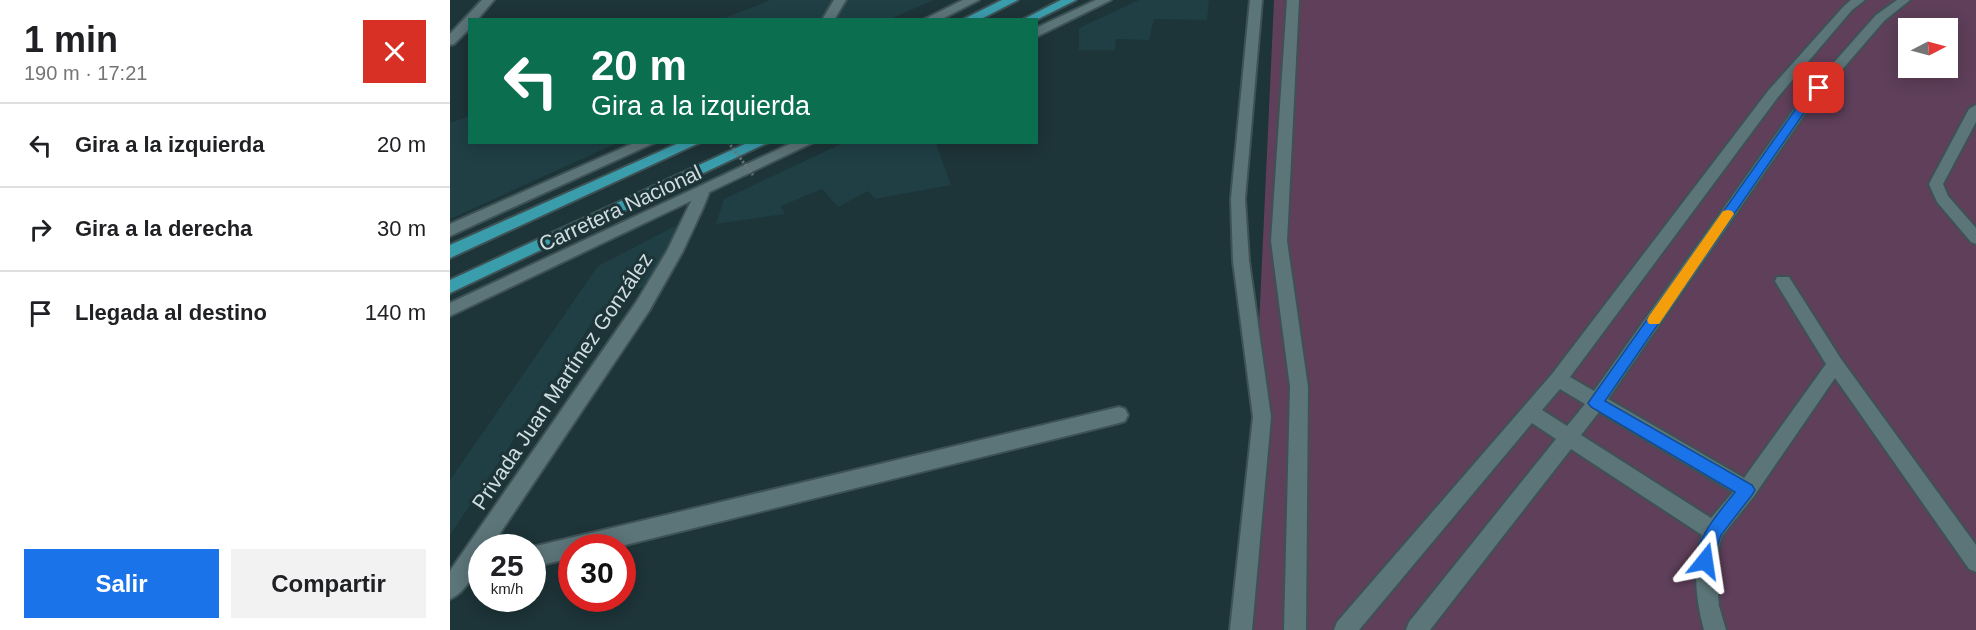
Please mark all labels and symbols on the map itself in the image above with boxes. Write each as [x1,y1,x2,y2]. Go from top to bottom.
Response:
north arrow [1898,18,1958,78]
pin [1793,62,1844,113]
street label: Carretera Nacional [535,160,705,256]
street label: Privada Juan Martínez González [467,248,657,514]
position arrow [1673,529,1737,593]
speed limit sign: 30 [558,534,636,612]

